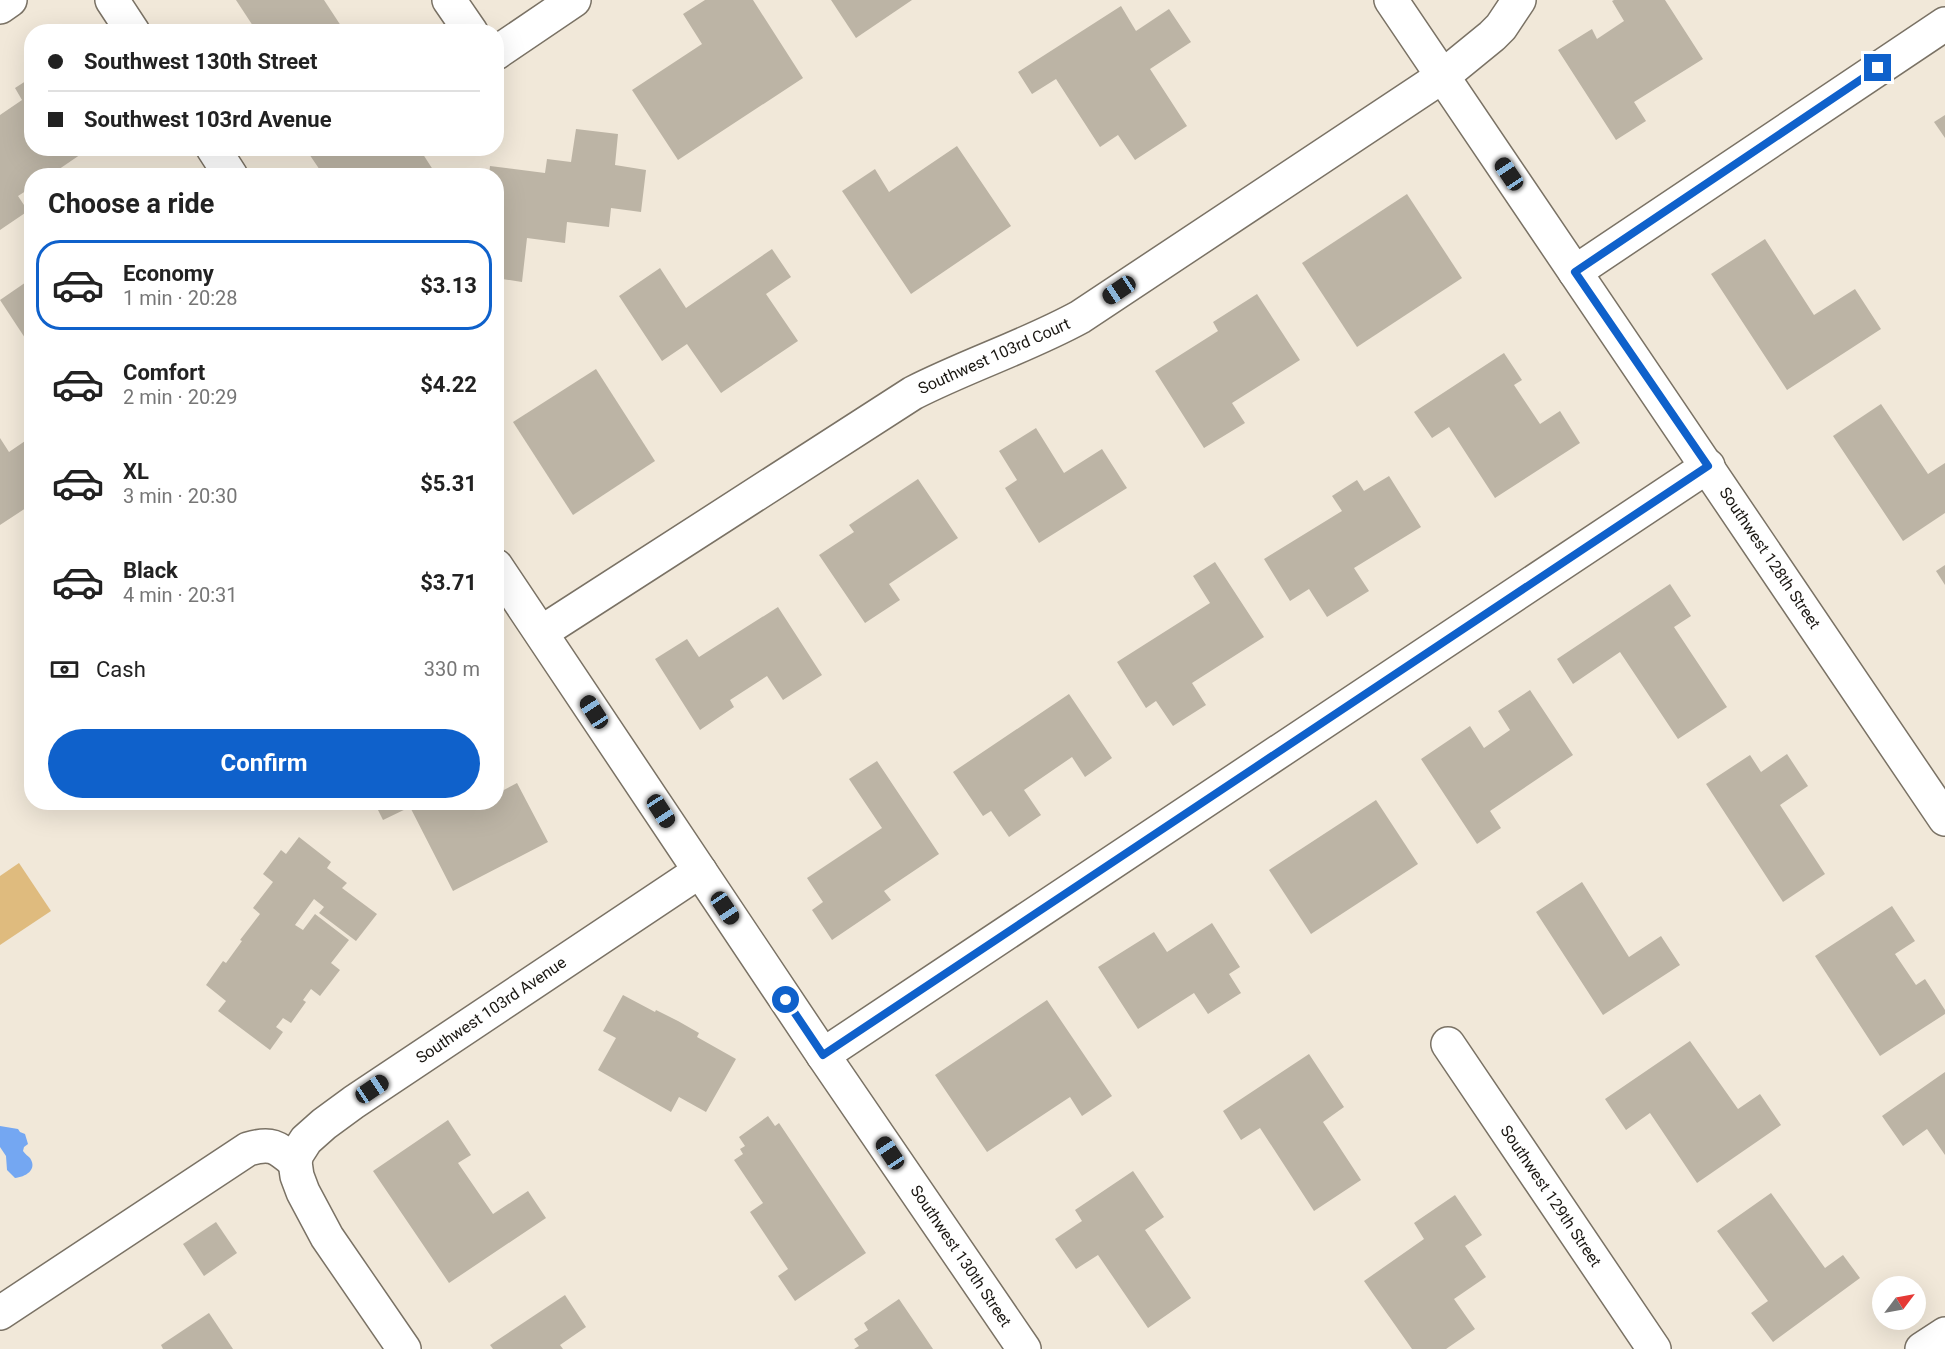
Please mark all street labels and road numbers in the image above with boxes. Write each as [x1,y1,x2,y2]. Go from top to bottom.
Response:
street label: Southwest 103rd Court [915,314,1073,398]
street label: Southwest 128th Street [1716,484,1824,632]
street label: Southwest 103rd Avenue [412,953,570,1067]
street label: Southwest 129th Street [1497,1122,1605,1270]
street label: Southwest 130th Street [907,1182,1015,1330]

